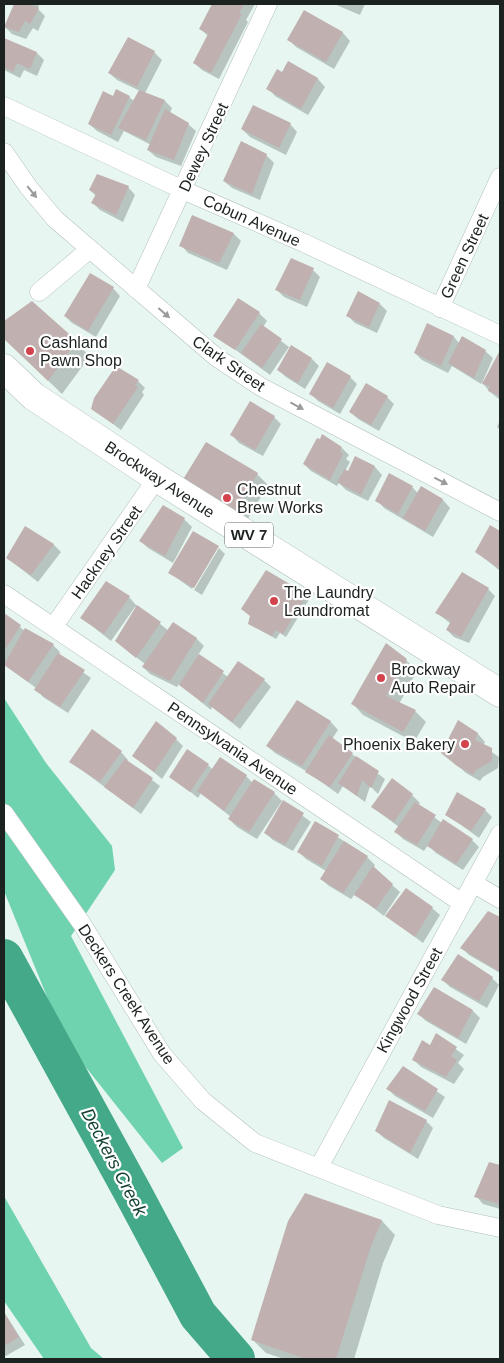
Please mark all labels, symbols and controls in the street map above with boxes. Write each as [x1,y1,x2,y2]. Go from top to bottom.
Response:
street label: Dewey Street [175,100,232,194]
one-way arrow [27,185,38,198]
street label: Cobun Avenue [201,191,303,250]
street label: Green Street [437,211,492,301]
one-way arrow [158,307,170,319]
street label: Clark Street [189,332,269,395]
place label: Cashland Pawn Shop [40,334,122,369]
marker: Cashland Pawn Shop [24,345,36,357]
one-way arrow [290,402,304,410]
street label: Brockway Avenue [102,438,218,521]
one-way arrow [434,477,448,485]
place label: Chestnut Brew Works [237,481,323,516]
marker: Chestnut Brew Works [221,492,233,504]
street label: Hackney Street [68,502,145,602]
road number: WV 7 [225,522,273,548]
place label: The Laundry Laundromat [284,584,374,619]
marker: The Laundry Laundromat [268,595,280,607]
place label: Brockway Auto Repair [391,661,476,696]
marker: Brockway Auto Repair [375,672,387,684]
street label: Pennsylvania Avenue [165,699,301,798]
place label: Phoenix Bakery [343,736,455,753]
marker: Phoenix Bakery [459,738,471,750]
street label: Deckers Creek Avenue [75,921,178,1067]
street label: Kingwood Street [374,944,446,1056]
water label: Deckers Creek [77,1105,151,1220]

